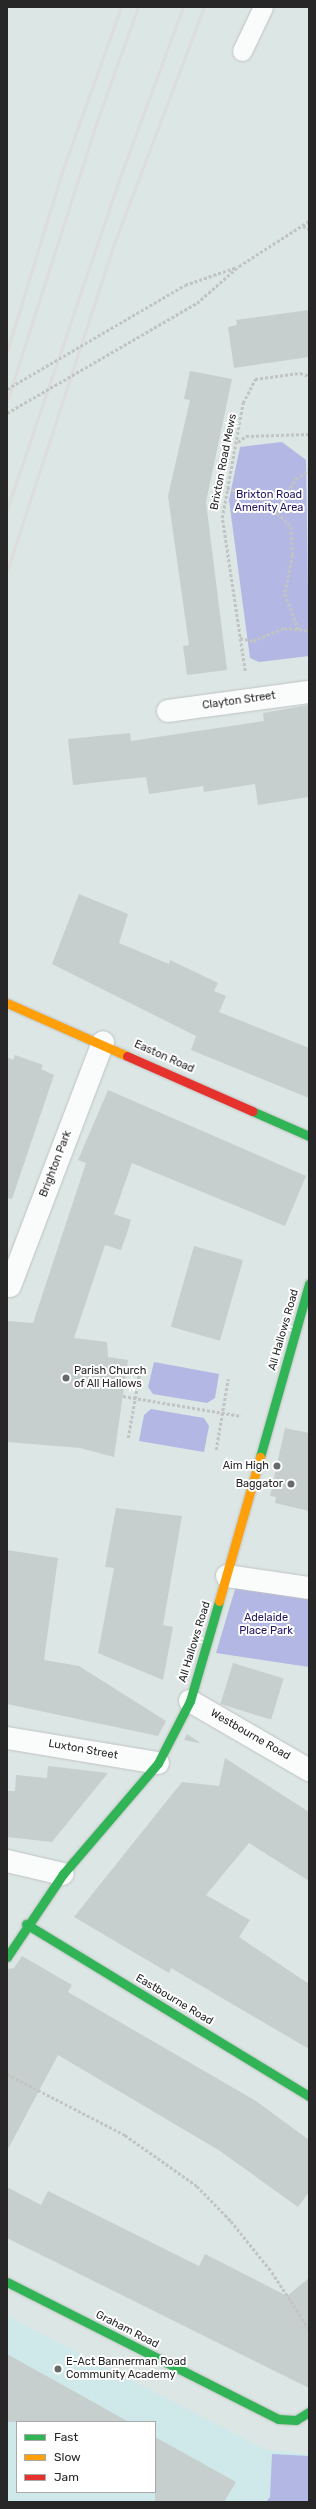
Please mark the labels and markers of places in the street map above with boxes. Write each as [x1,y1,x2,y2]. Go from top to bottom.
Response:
place label: Parish Church of All Hallows [74,1365,146,1391]
marker: Parish Church of All Hallows [61,1373,71,1383]
place label: Aim High [223,1459,269,1473]
marker: Aim High [272,1461,282,1471]
place label: Baggator [236,1477,283,1491]
marker: Baggator [286,1479,296,1489]
place label: E-Act Bannerman Road Community Academy [66,2356,186,2382]
marker: E-Act Bannerman Road Community Academy [53,2364,63,2374]

